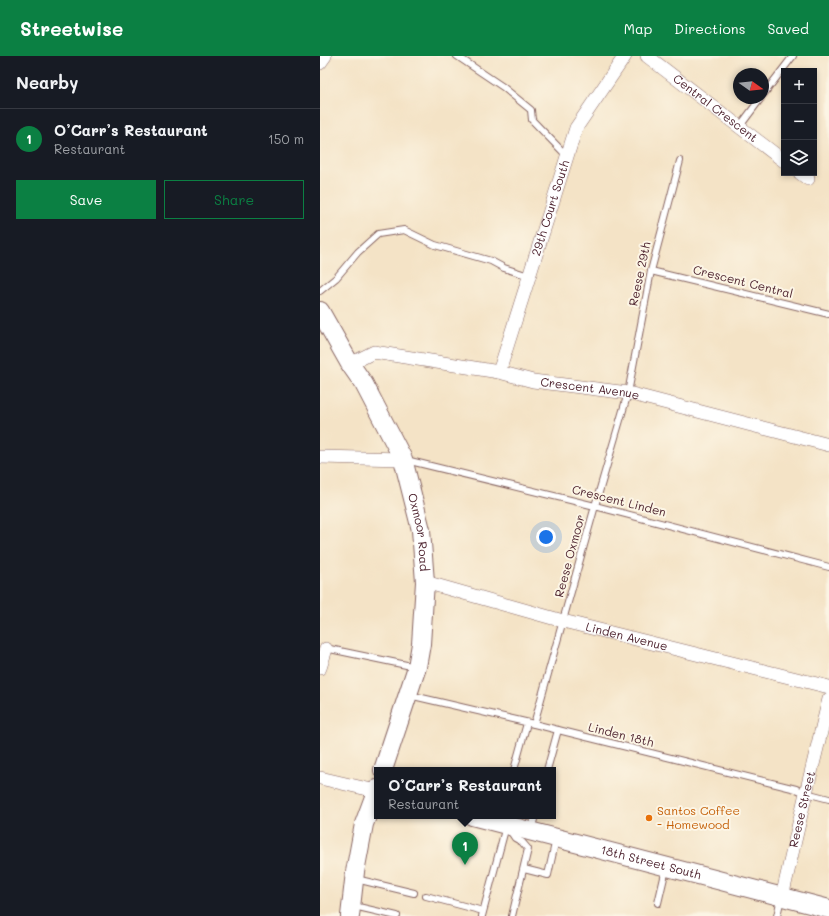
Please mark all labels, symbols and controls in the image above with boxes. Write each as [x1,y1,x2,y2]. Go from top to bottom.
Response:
text: Streetwise [20,16,123,41]
text: Map [624,19,652,38]
text: Directions [674,19,745,38]
text: Saved [767,19,809,38]
north arrow [733,68,769,104]
map controls [781,68,817,176]
button: + [781,68,817,104]
street label: Central Crescent [670,70,761,145]
text: Nearby [16,71,78,93]
button: − [781,104,817,140]
text: O’Carr’s Restaurant [54,120,208,140]
text: 1 [26,130,32,147]
text: 150 m [268,130,304,147]
text: Restaurant [54,140,125,157]
button: layers [781,140,817,176]
street label: 29th Court South [527,158,572,258]
button: Save [16,180,156,219]
button: Share [164,180,304,219]
street label: Reese 29th [624,240,654,307]
street label: Crescent Central [692,261,795,301]
street label: Crescent Avenue [540,373,641,403]
street label: Crescent Linden [571,481,668,519]
street label: Oxmoor Road [405,491,433,572]
street label: Reese Oxmoor [550,513,588,599]
your location [536,527,556,547]
street label: Linden Avenue [584,618,669,654]
street label: Linden 18th [587,718,656,750]
popup [374,767,556,819]
street label: Reese Street [785,769,818,849]
text: O’Carr’s Restaurant [388,775,542,795]
text: Restaurant [388,795,459,812]
place label: Santos Coffee - Homewood [657,802,740,832]
marker: Santos Coffee - Homewood [644,813,654,823]
pin: 1 [452,832,478,865]
street label: 18th Street South [599,841,703,882]

